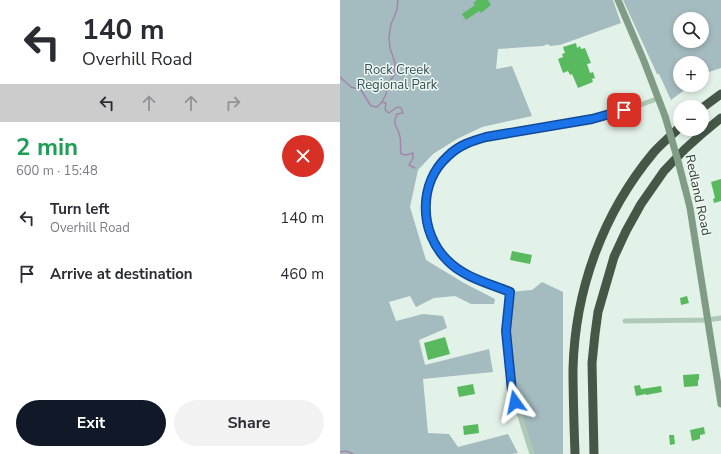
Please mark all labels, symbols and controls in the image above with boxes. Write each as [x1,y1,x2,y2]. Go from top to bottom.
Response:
text: 140 m [82,11,165,49]
map controls [673,12,709,136]
button: search [673,12,709,48]
icon: left [16,16,68,68]
text: Overhill Road [82,47,193,71]
button: + [673,56,709,92]
park label: Rock Creek Regional Park [357,61,438,94]
icon: left [96,92,118,114]
icon: ahead [138,92,160,114]
icon: ahead [180,92,202,114]
icon: right [222,92,244,114]
pin [607,93,641,127]
icon: arrive [613,99,635,121]
button: − [673,100,709,136]
text: 2 min [16,131,78,163]
button: close [282,135,324,177]
street label: Redland Road [681,153,715,237]
text: 600 m · 15:48 [16,162,98,180]
text: Turn left [50,199,109,219]
icon: left [16,207,38,229]
text: 140 m [280,208,324,228]
text: Overhill Road [50,219,130,237]
icon: arrive [16,263,38,285]
text: Arrive at destination [50,264,193,284]
text: 460 m [280,264,324,284]
position arrow [494,381,536,423]
button: Exit [16,400,166,446]
button: Share [174,400,324,446]

